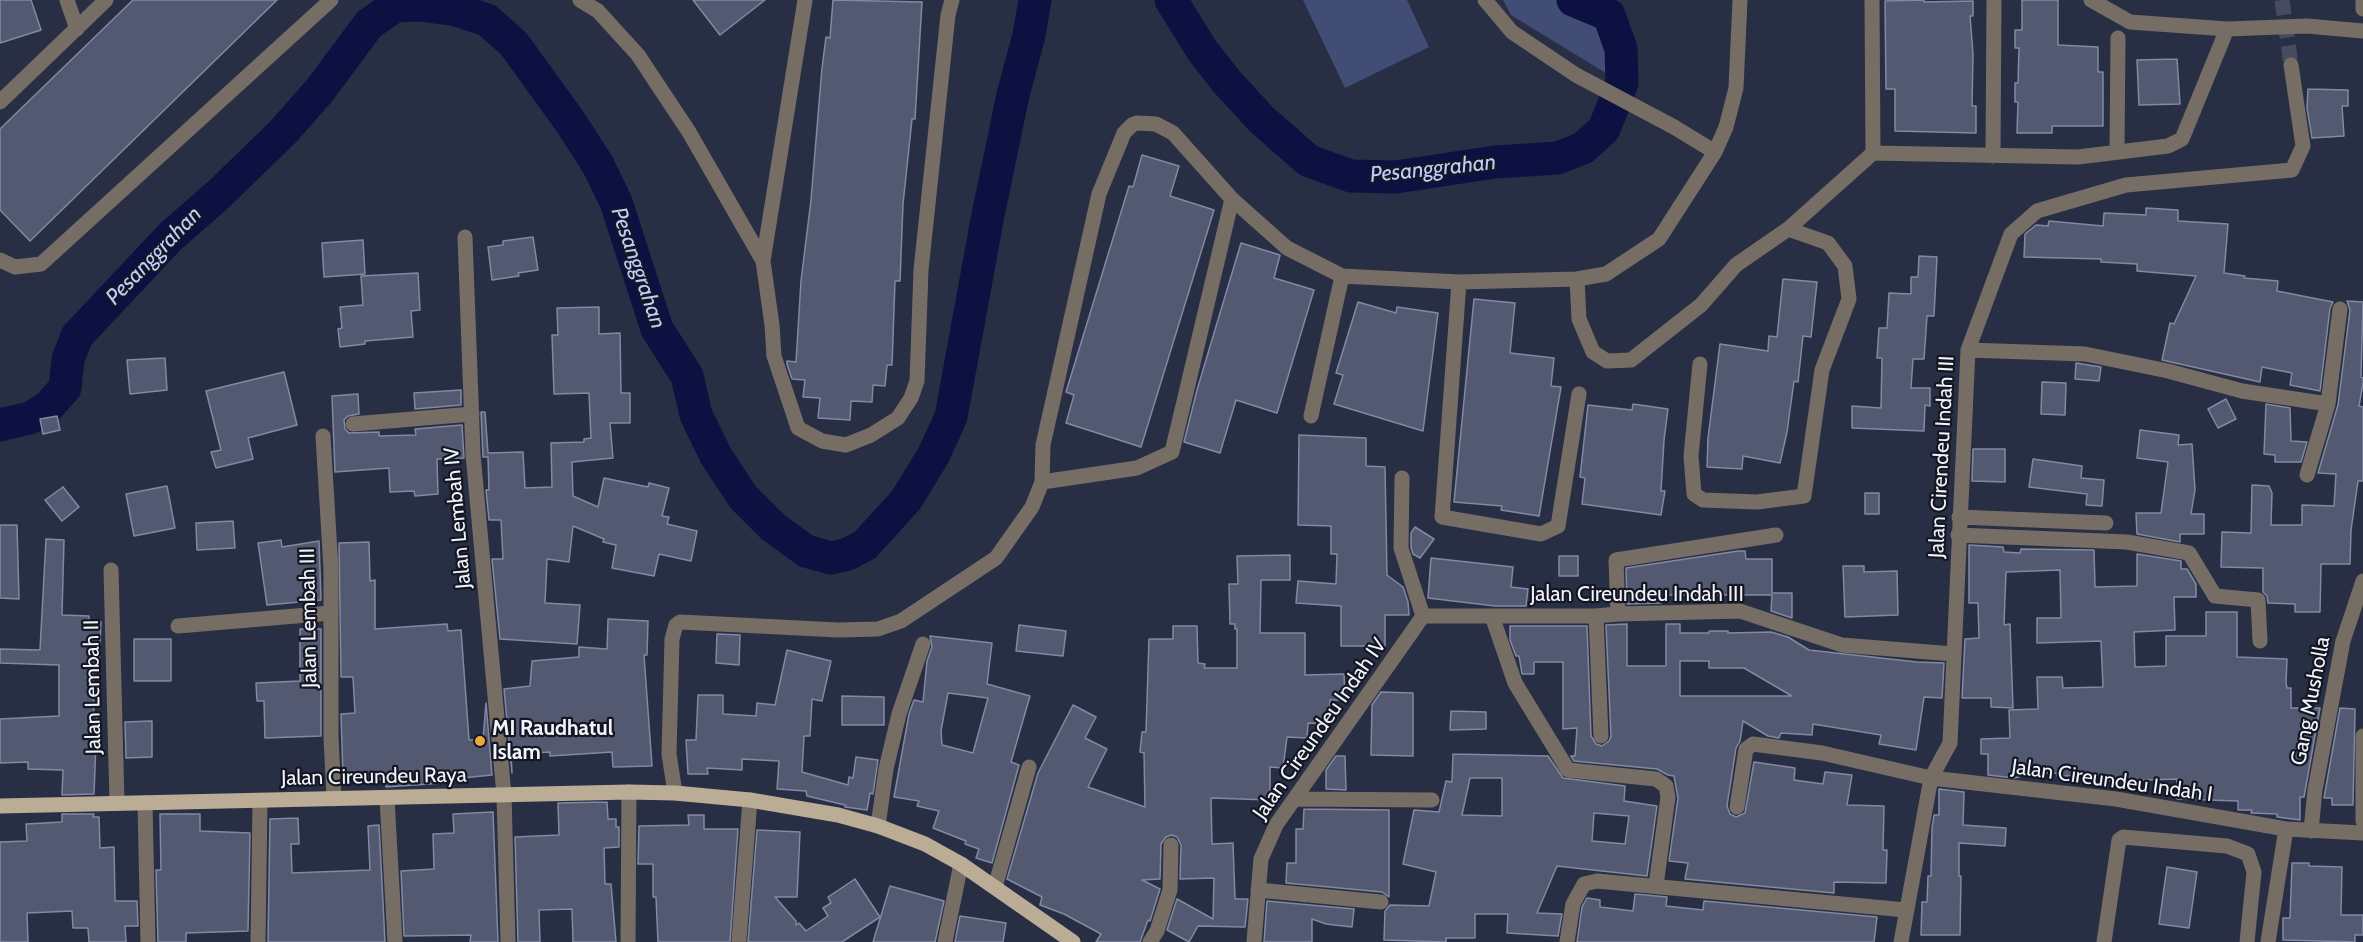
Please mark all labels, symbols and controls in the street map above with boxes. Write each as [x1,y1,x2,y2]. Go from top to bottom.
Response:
water label: Pesanggrahan [1369,149,1497,189]
water label: Pesanggrahan [101,201,207,311]
water label: Pesanggrahan [605,204,671,332]
street label: Jalan Cirendeu Indah III [1924,355,1960,559]
street label: Jalan Lembah IV [439,446,477,590]
street label: Jalan Lembah III [295,548,323,688]
street label: Jalan Cireundeu Indah III [1530,582,1744,608]
street label: Jalan Lembah II [79,619,107,755]
street label: Jalan Cireundeu Indah IV [1248,633,1392,825]
street label: Gang Musholla [2286,635,2336,767]
place label: MI Raudhatul Islam [492,716,613,766]
marker: MI Raudhatul Islam [473,734,487,748]
street label: Jalan Cireundeu Indah I [2010,754,2214,808]
street label: Jalan Cireundeu Raya [281,763,467,791]

